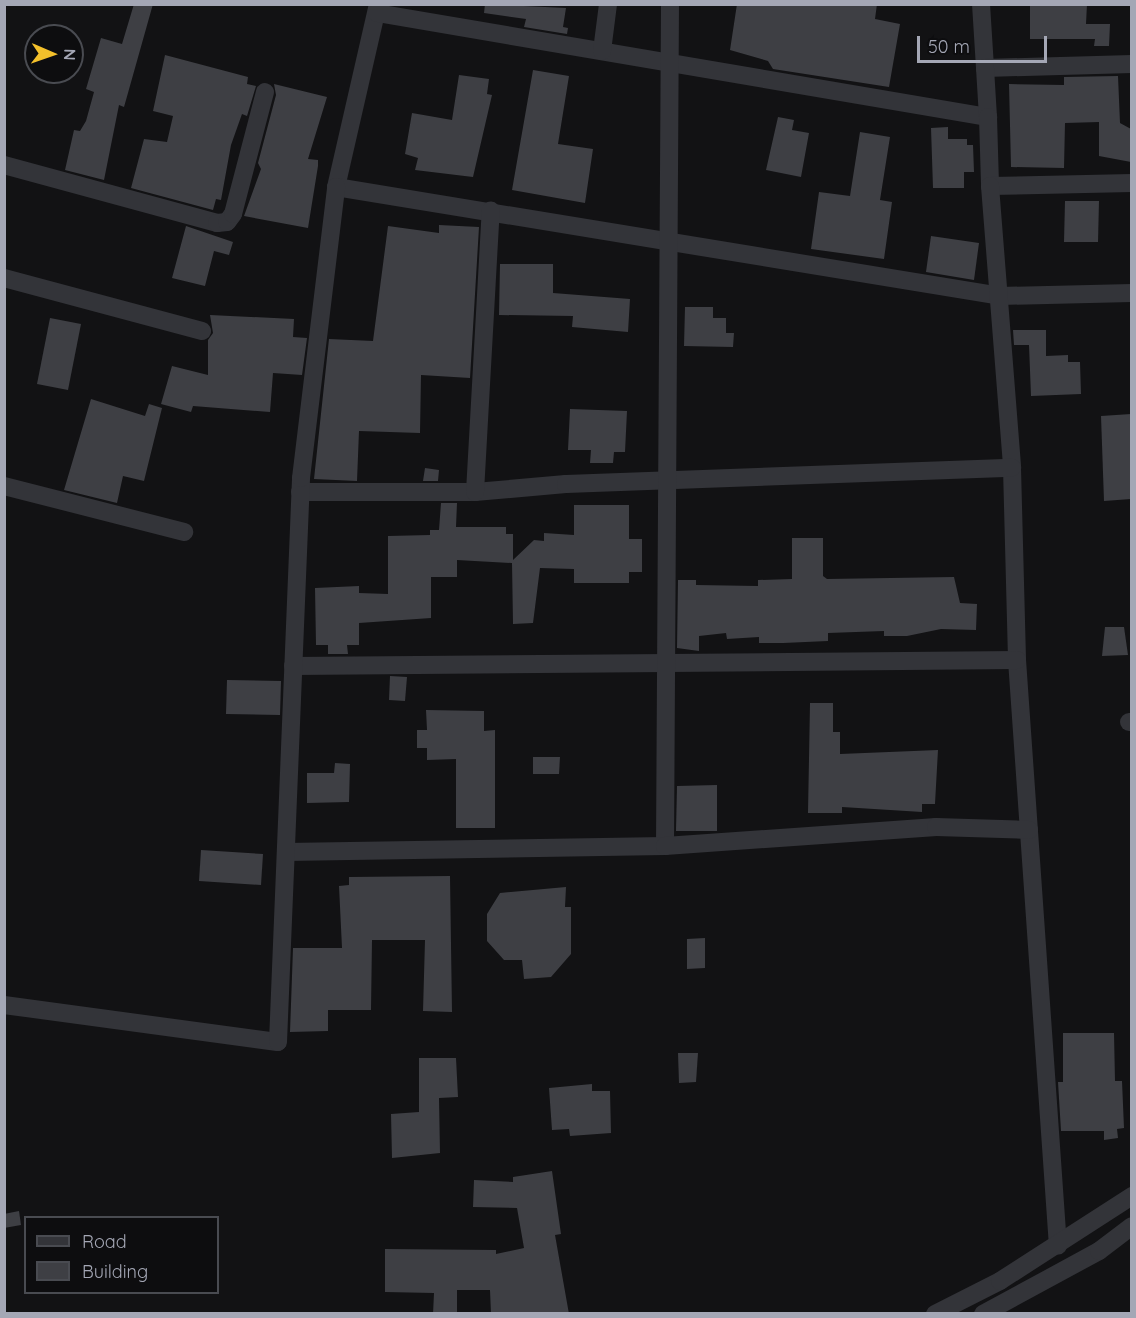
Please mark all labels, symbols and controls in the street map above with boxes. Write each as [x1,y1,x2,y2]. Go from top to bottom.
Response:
north arrow [24,24,84,84]
scale bar [920,24,1050,62]
text: 50 m [928,35,970,58]
text: N [60,48,80,61]
legend [24,1216,219,1294]
text: Road [82,1230,127,1253]
text: Building [82,1260,148,1283]

